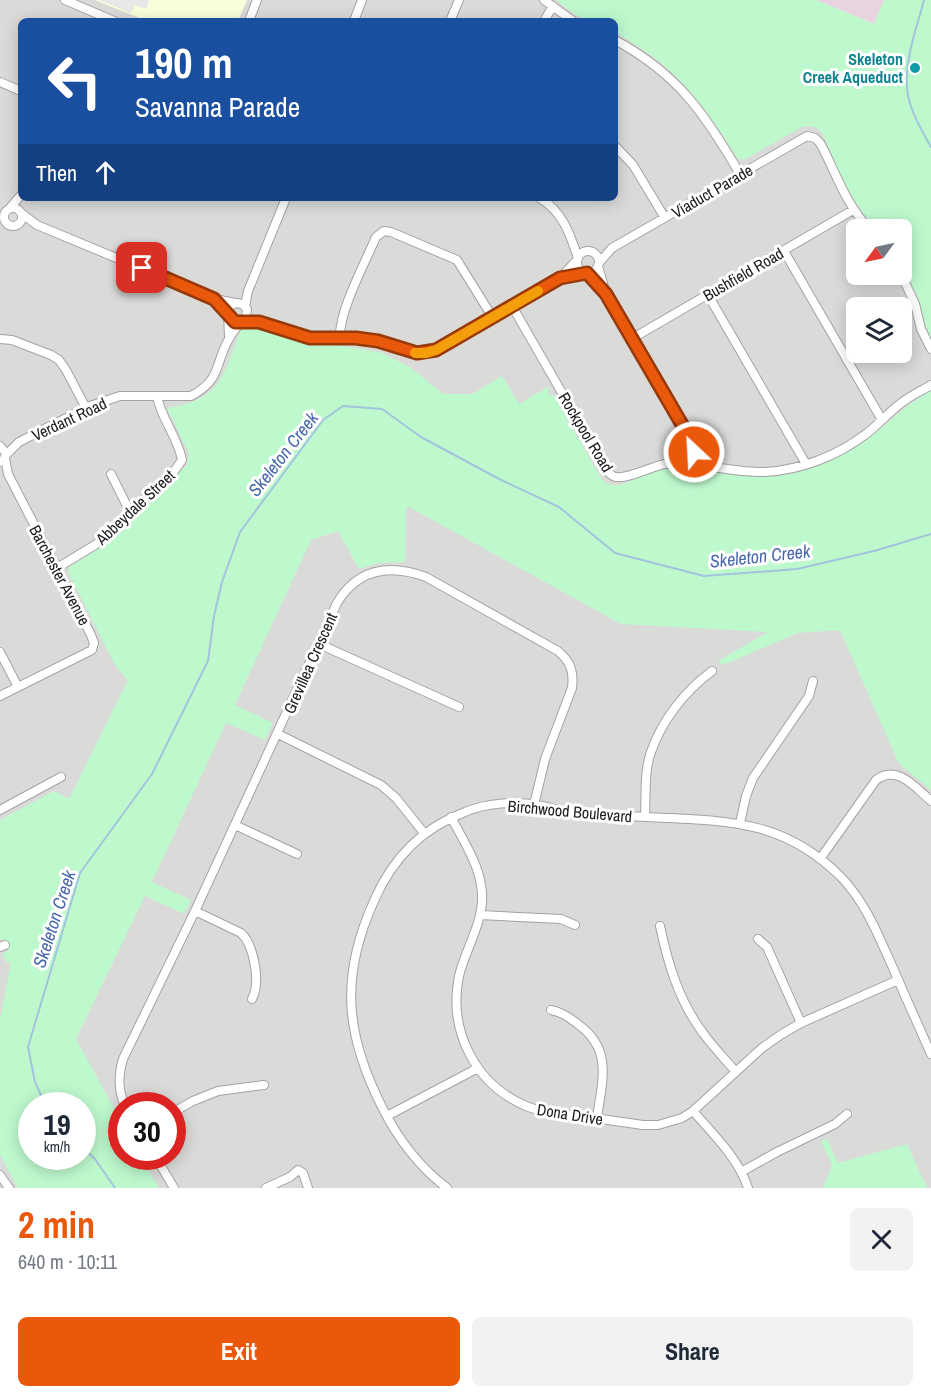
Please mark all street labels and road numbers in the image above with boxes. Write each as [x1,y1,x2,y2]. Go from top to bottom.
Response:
street label: Viaduct Parade [667,159,757,223]
street label: Bushfield Road [699,242,787,306]
street label: Rockpool Road [553,388,619,476]
street label: Verdant Road [28,392,110,446]
street label: Abbeydale Street [90,464,180,550]
street label: Barchester Avenue [24,521,96,629]
street label: Grevillea Crescent [278,609,342,717]
street label: Birchwood Boulevard [507,795,633,827]
street label: Dona Drive [536,1098,604,1130]

